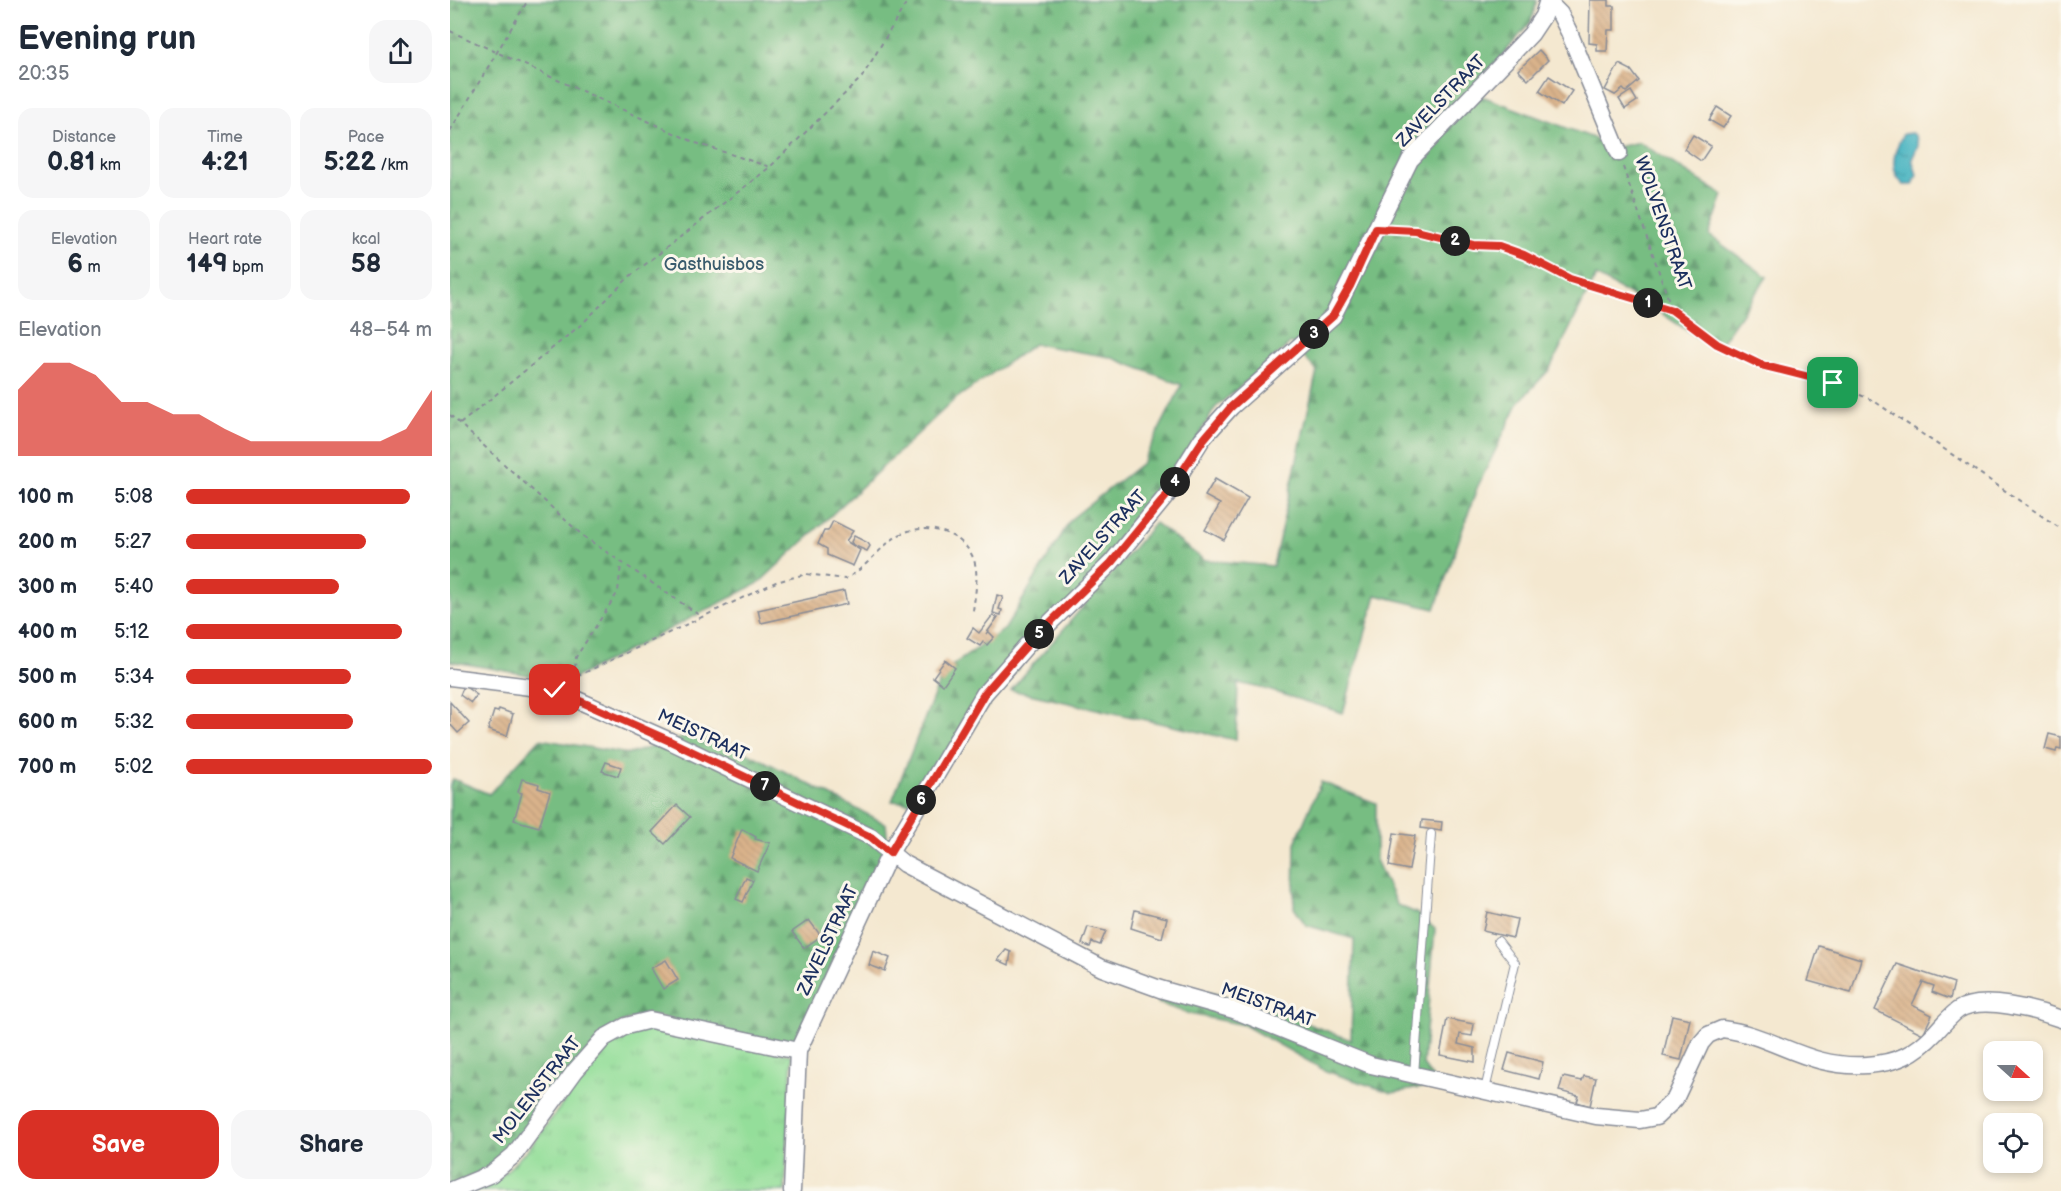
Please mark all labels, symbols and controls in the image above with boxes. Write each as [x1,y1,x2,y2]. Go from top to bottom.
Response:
text: Evening run [18,19,196,59]
button: share [369,20,432,83]
street label: ZAVELSTRAAT [1391,51,1490,152]
text: 20:35 [18,62,69,86]
text: Distance [52,128,116,147]
text: Time [207,128,243,147]
text: Pace [348,128,384,147]
text: 0.81 [47,147,96,178]
text: 4:21 [201,147,249,178]
text: 5:22 [323,147,376,178]
street label: WOLVENSTRAAT [1630,153,1696,293]
text: km [96,156,121,175]
text: /km [376,156,409,175]
pin: 2 [1440,226,1470,256]
text: Elevation [51,230,117,249]
text: Heart rate [188,230,262,249]
text: kcal [352,230,380,249]
text: 2 [1450,231,1460,250]
text: 6 [67,249,83,280]
text: 149 [186,249,228,280]
text: 58 [351,249,381,280]
park label: Gasthuisbos [664,254,764,275]
text: m [83,258,101,277]
text: bpm [228,258,264,277]
pin: 1 [1633,288,1663,318]
text: 1 [1645,293,1651,312]
text: Elevation [18,318,101,342]
text: 48–54 m [349,318,432,342]
pin: 3 [1299,319,1329,349]
text: 3 [1309,324,1319,343]
pin [1807,357,1858,408]
icon: arrive [1816,366,1849,399]
pin: 4 [1160,467,1190,497]
text: 4 [1170,472,1180,491]
text: 100 m [18,485,74,509]
text: 5:08 [114,485,153,509]
street label: ZAVELSTRAAT [1055,486,1151,589]
text: 200 m [18,530,77,554]
text: 5:27 [114,530,151,554]
text: 300 m [18,575,77,599]
text: 5:40 [114,575,153,599]
pin: 5 [1024,619,1054,649]
text: 400 m [18,620,77,644]
text: 5:12 [114,620,149,644]
text: 5 [1034,624,1044,643]
pin [529,664,580,715]
text: 500 m [18,665,77,689]
text: 5:34 [114,665,154,689]
icon: check [538,673,571,706]
street label: MEISTRAAT [654,705,752,765]
text: 600 m [18,710,78,734]
text: 5:32 [114,710,154,734]
text: 700 m [18,755,76,779]
text: 5:02 [114,755,153,779]
pin: 7 [750,771,780,801]
text: 7 [761,776,769,795]
pin: 6 [906,785,936,815]
text: 6 [916,790,926,809]
street label: ZAVELSTRAAT [793,881,863,999]
street label: MEISTRAAT [1218,978,1318,1032]
street label: MOLENSTRAAT [489,1032,585,1148]
north arrow [1983,1041,2043,1101]
map controls [1983,1041,2043,1173]
button: Save [18,1110,219,1179]
button: Share [231,1110,432,1179]
button: locate [1983,1113,2043,1173]

